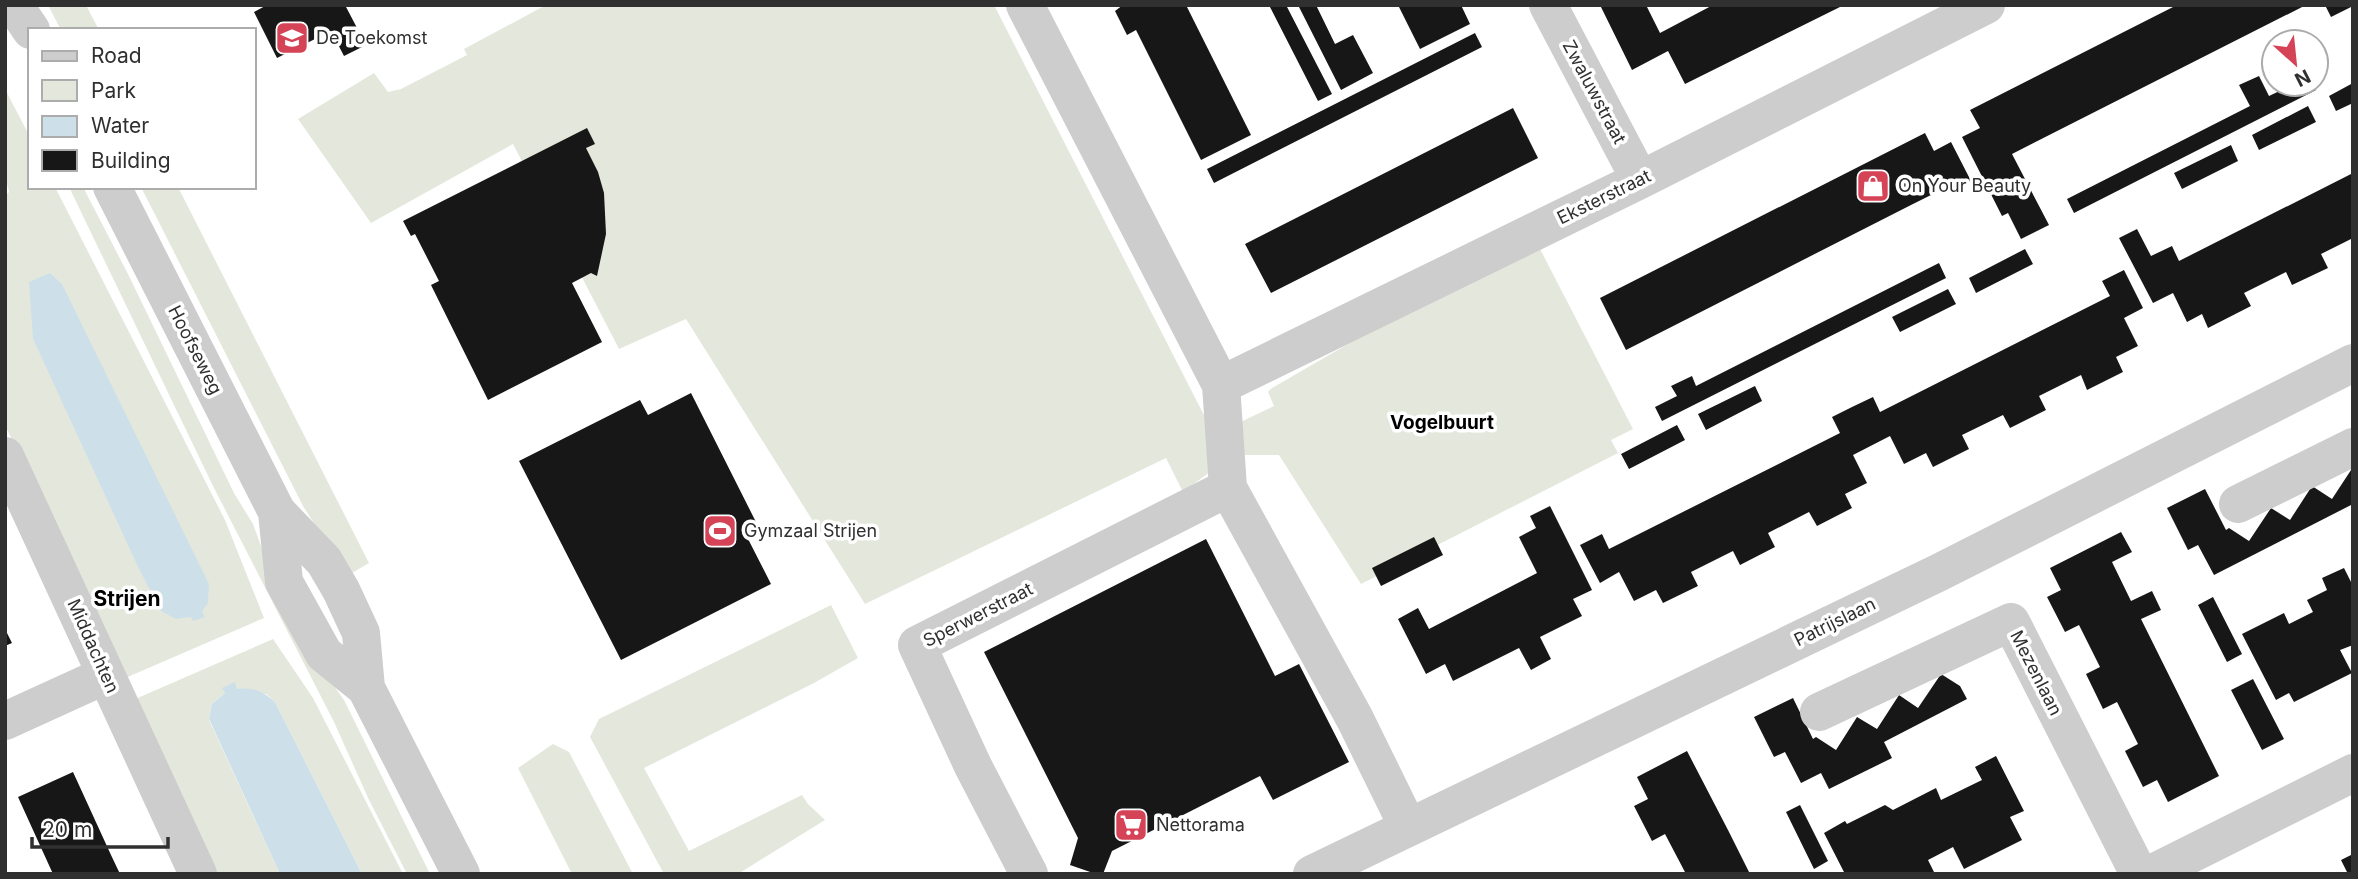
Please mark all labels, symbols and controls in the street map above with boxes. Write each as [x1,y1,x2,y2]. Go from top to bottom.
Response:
school or university icon: De Toekomst [273,19,311,57]
place label: De Toekomst [316,27,428,48]
legend [28,28,256,189]
north arrow [2260,28,2330,98]
street label: Zwaluwstraat [1558,36,1631,147]
text: Road [91,43,142,68]
text: N [2291,64,2314,91]
text: Park [91,78,136,103]
text: Water [91,113,149,138]
text: Building [91,148,171,173]
street label: Eksterstraat [1554,165,1654,228]
shop icon: On Your Beauty [1854,167,1892,205]
place label: On Your Beauty [1898,175,2031,196]
street label: Hoofseweg [164,302,227,398]
district label: Vogelbuurt [1390,411,1494,434]
sports icon: Gymzaal Strijen [701,512,739,550]
place label: Gymzaal Strijen [744,520,877,541]
street label: Sperwerstraat [920,578,1036,651]
district label: Strijen [93,586,161,611]
street label: Patrijslaan [1791,593,1879,650]
street label: Middachten [63,596,123,696]
street label: Mezenlaan [2006,627,2067,719]
scale bar [32,806,168,850]
supermarket icon: Nettorama [1112,806,1150,844]
place label: Nettorama [1156,814,1245,835]
text: 20 m [42,817,92,842]

